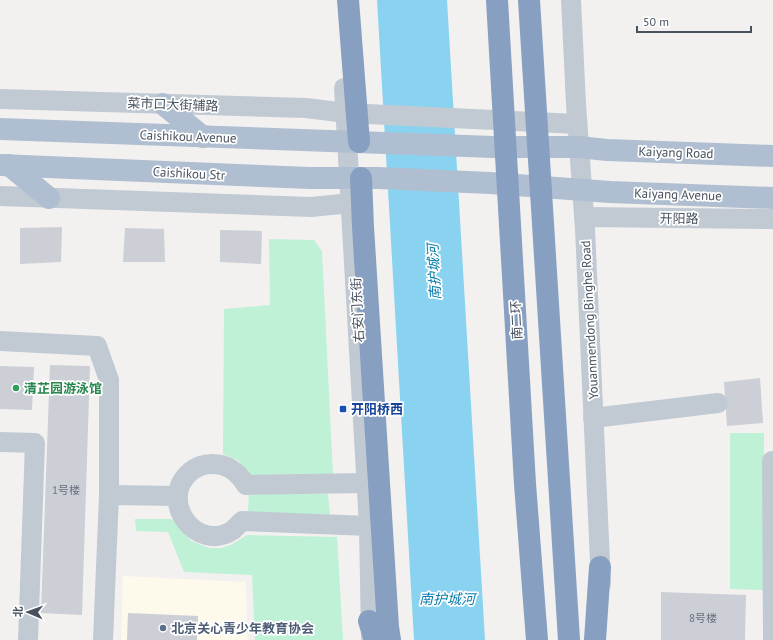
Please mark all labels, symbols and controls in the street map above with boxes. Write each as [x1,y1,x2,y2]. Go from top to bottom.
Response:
scale bar [637,8,751,34]
text: 50 m [643,14,669,29]
street label: 菜市口大街辅路 [127,94,219,115]
street label: Caishikou Avenue [139,126,237,147]
street label: Kaiyang Road [638,143,714,162]
street label: Caishikou Str [152,163,226,184]
street label: Kaiyang Avenue [634,184,722,205]
street label: 开阳路 [659,210,699,227]
street label: Youanmendong Binghe Road [577,240,602,400]
water label: 南护城河 [423,241,444,300]
street label: 右安门东街 [347,277,368,343]
street label: 南二环 [507,300,526,340]
place label: 清芷园游泳馆 [24,380,102,397]
marker: 清芷园游泳馆 [11,383,21,393]
place label: 开阳桥西 [351,401,403,418]
marker: 开阳桥西 [338,404,348,414]
house number: 1号楼 [52,483,80,497]
water label: 南护城河 [419,590,478,608]
north arrow [8,592,48,632]
text: 北 [11,606,25,617]
house number: 8号楼 [689,611,717,625]
place label: 北京关心青少年教育协会 [171,620,314,637]
marker: 北京关心青少年教育协会 [158,623,168,633]

